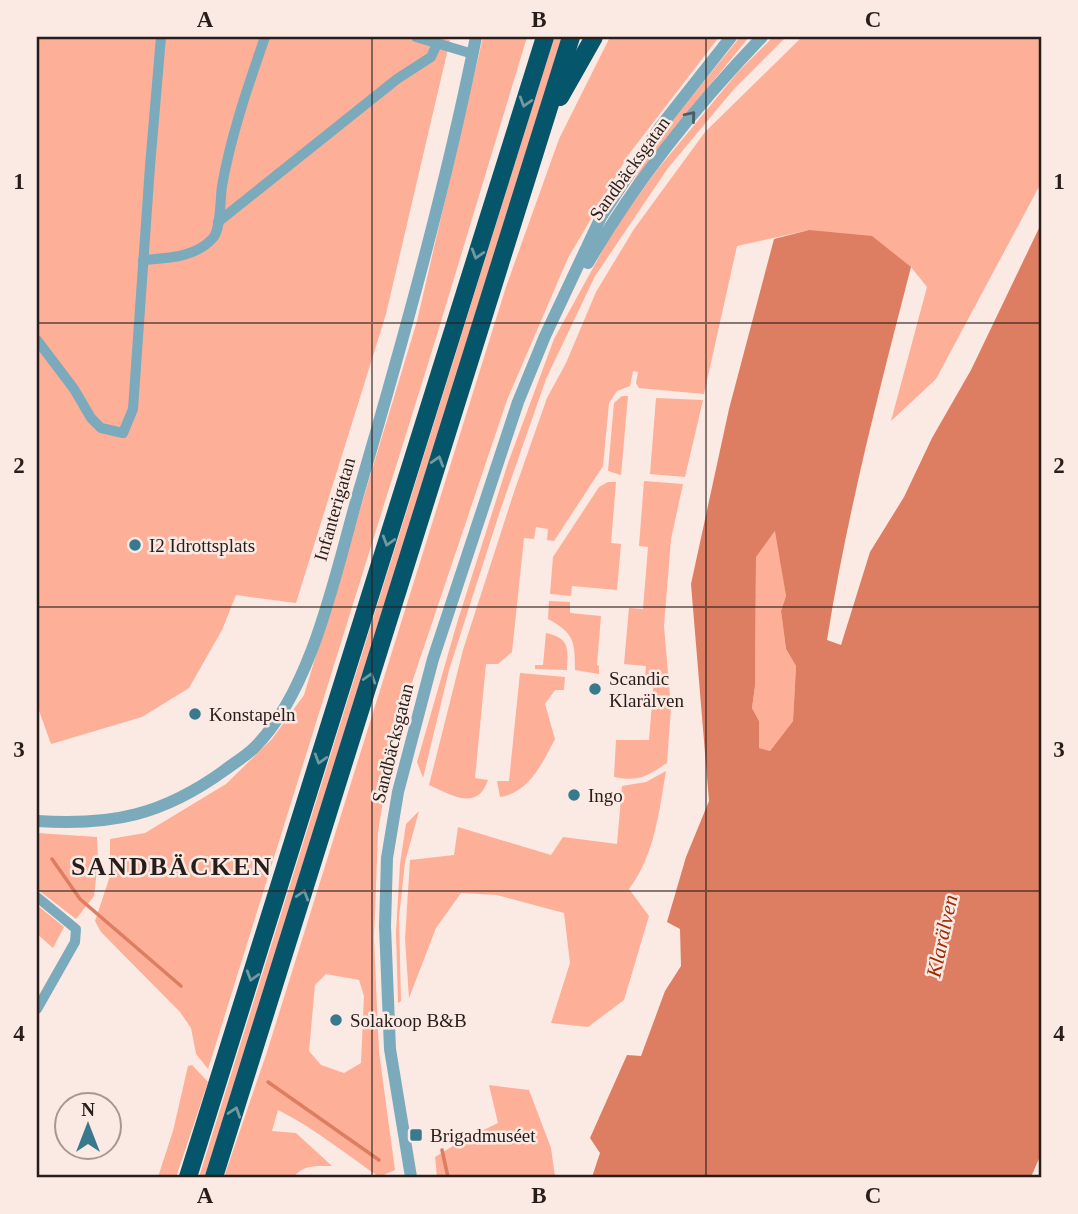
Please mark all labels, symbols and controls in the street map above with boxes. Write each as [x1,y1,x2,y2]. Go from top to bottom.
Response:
text: A [197,7,214,32]
text: B [531,7,547,32]
text: C [865,7,881,32]
one-way arrow [518,96,533,108]
street label: Sandbäcksgatan [585,112,674,224]
one-way arrow [683,112,695,125]
text: 1 [13,169,25,194]
text: 1 [1053,169,1065,194]
one-way arrow [471,247,485,260]
text: 2 [13,453,25,478]
text: 2 [1053,453,1065,478]
street label: Infanterigatan [310,455,359,563]
one-way arrow [430,455,444,467]
place label: I2 Idrottsplats [149,535,255,556]
one-way arrow [381,535,396,547]
marker: I2 Idrottsplats [127,537,143,553]
place label: Scandic Klarälven [609,668,684,711]
one-way arrow [362,672,377,684]
street label: Sandbäcksgatan [367,681,418,805]
marker: Scandic Klarälven [587,681,603,697]
place label: Konstapeln [209,704,296,725]
marker: Konstapeln [187,706,203,722]
text: 3 [13,737,25,762]
text: 3 [1053,737,1065,762]
one-way arrow [313,752,328,764]
place label: Ingo [588,785,623,806]
marker: Ingo [566,787,582,803]
district label: SANDBÄCKEN [71,852,273,881]
one-way arrow [294,889,309,901]
water label: Klarälven [921,892,962,981]
one-way arrow [246,969,260,981]
place label: Solakoop B&B [350,1010,467,1031]
marker: Solakoop B&B [328,1012,344,1028]
text: 4 [13,1021,25,1046]
text: 4 [1053,1021,1065,1046]
north arrow [52,1092,122,1162]
text: N [81,1099,95,1120]
one-way arrow [226,1107,241,1119]
place label: Brigadmuséet [430,1125,536,1146]
marker: Brigadmuséet [408,1127,424,1143]
text: A [197,1183,214,1208]
text: B [531,1183,547,1208]
text: C [865,1183,881,1208]

